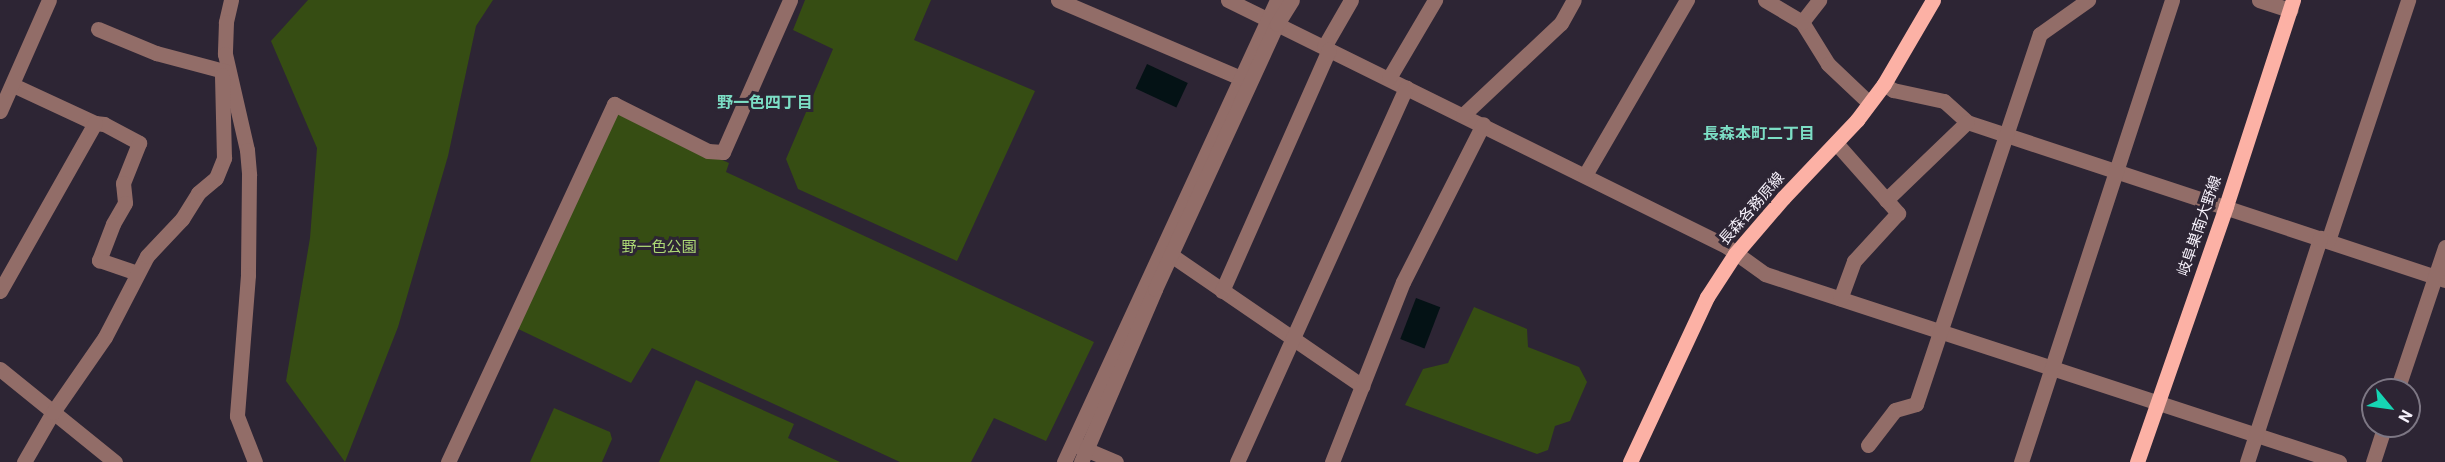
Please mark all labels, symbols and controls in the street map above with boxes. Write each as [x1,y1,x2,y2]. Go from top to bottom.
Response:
district label: 野一色四丁目 [717,93,813,113]
district label: 長森本町二丁目 [1703,124,1815,144]
street label: 長森各務原線 [1716,169,1788,249]
street label: 岐阜巣南大野線 [2174,173,2226,279]
park label: 野一色公園 [622,239,696,257]
north arrow [2361,378,2421,438]
text: N [2394,406,2416,426]

